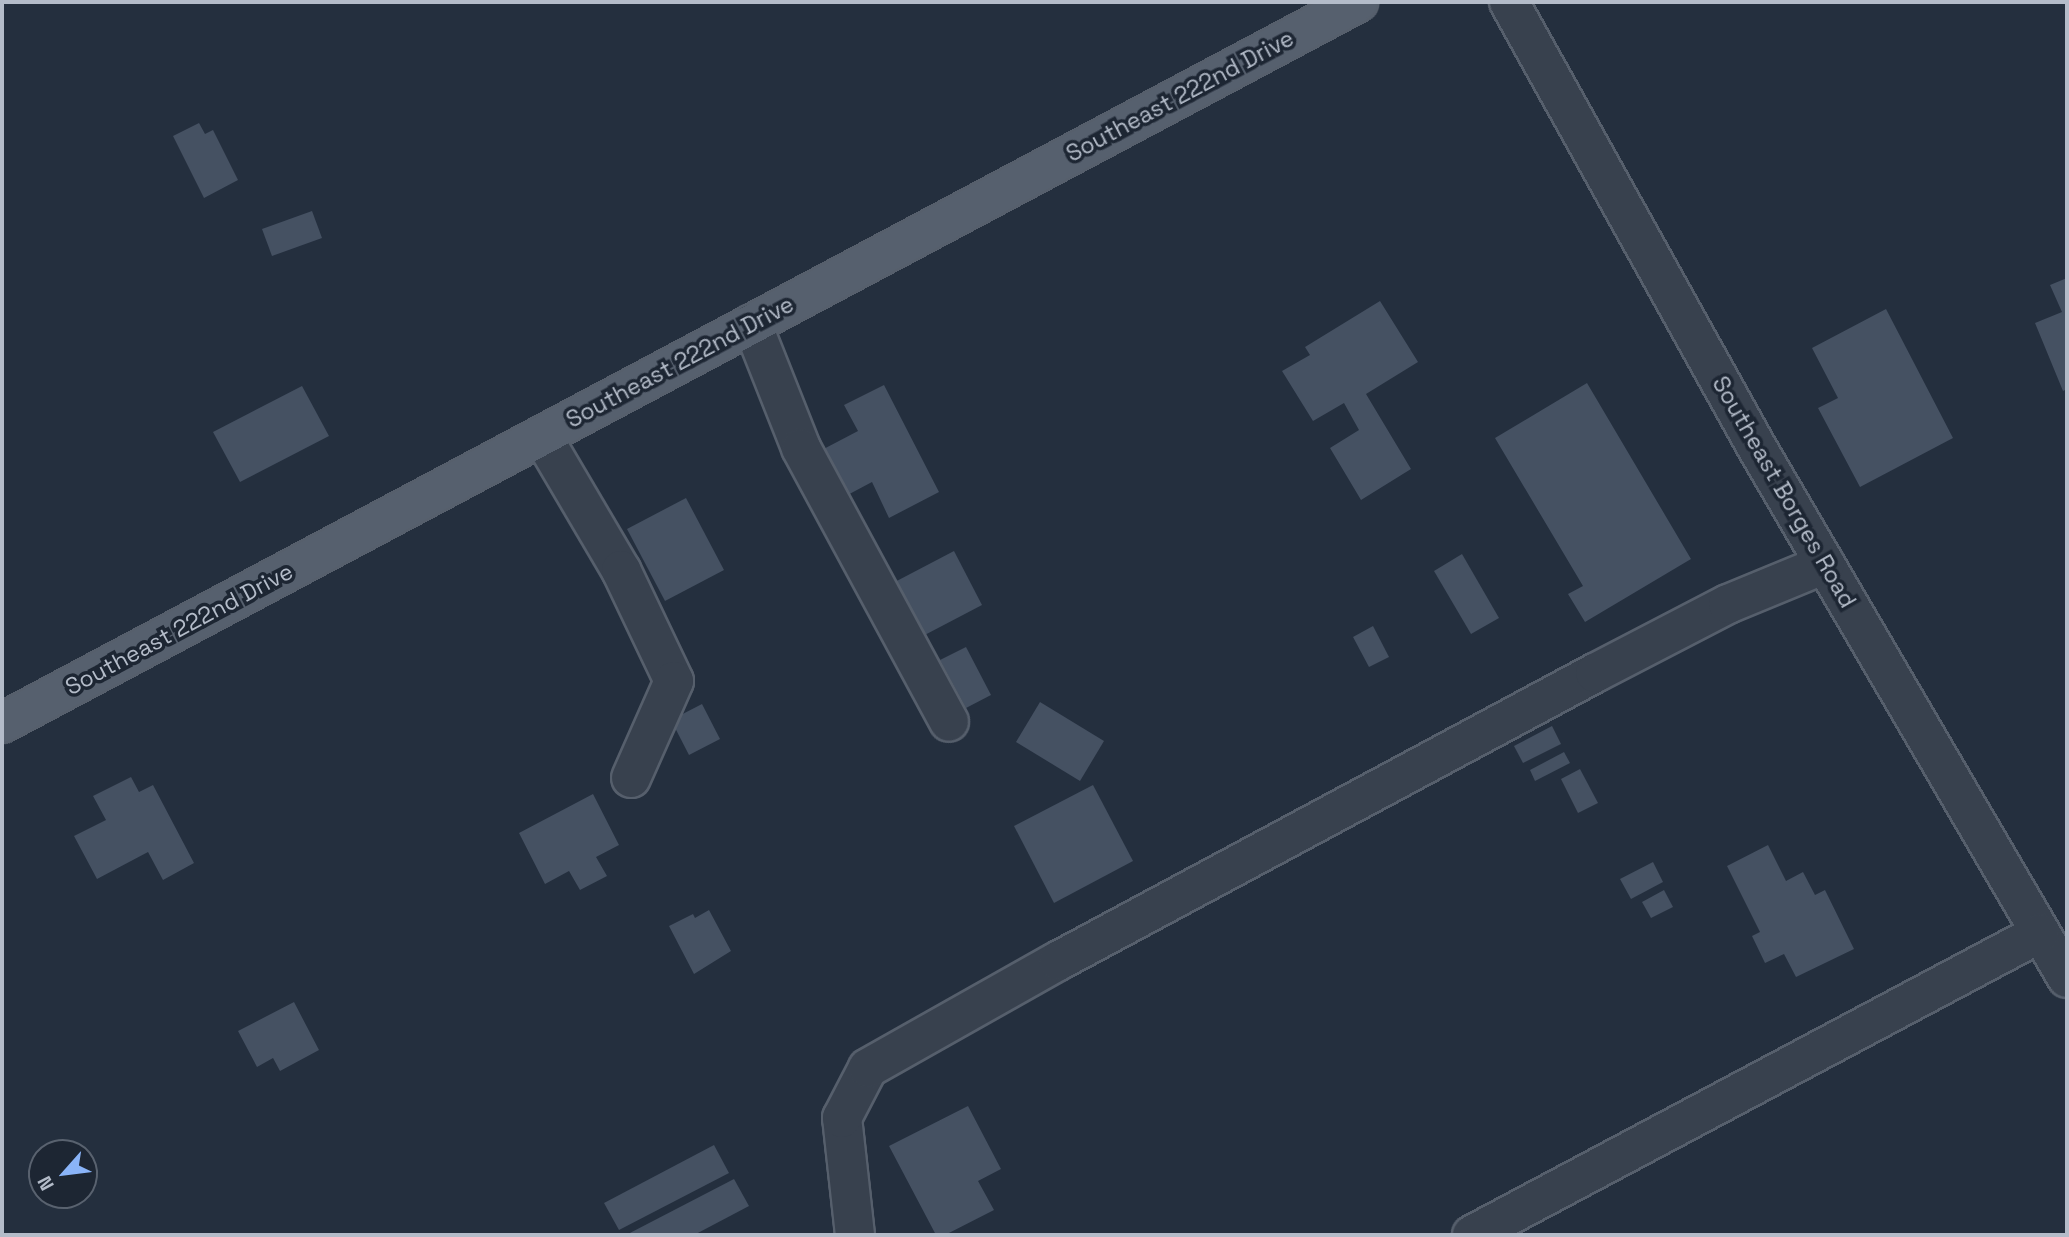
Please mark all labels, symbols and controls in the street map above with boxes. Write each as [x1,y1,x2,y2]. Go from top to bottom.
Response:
street label: Southeast 222nd Drive [1062,24,1298,168]
street label: Southeast 222nd Drive [562,290,798,434]
street label: Southeast Borges Road [1706,371,1862,613]
street label: Southeast 222nd Drive [61,557,297,701]
north arrow [28,1139,98,1209]
text: N [32,1172,60,1195]

